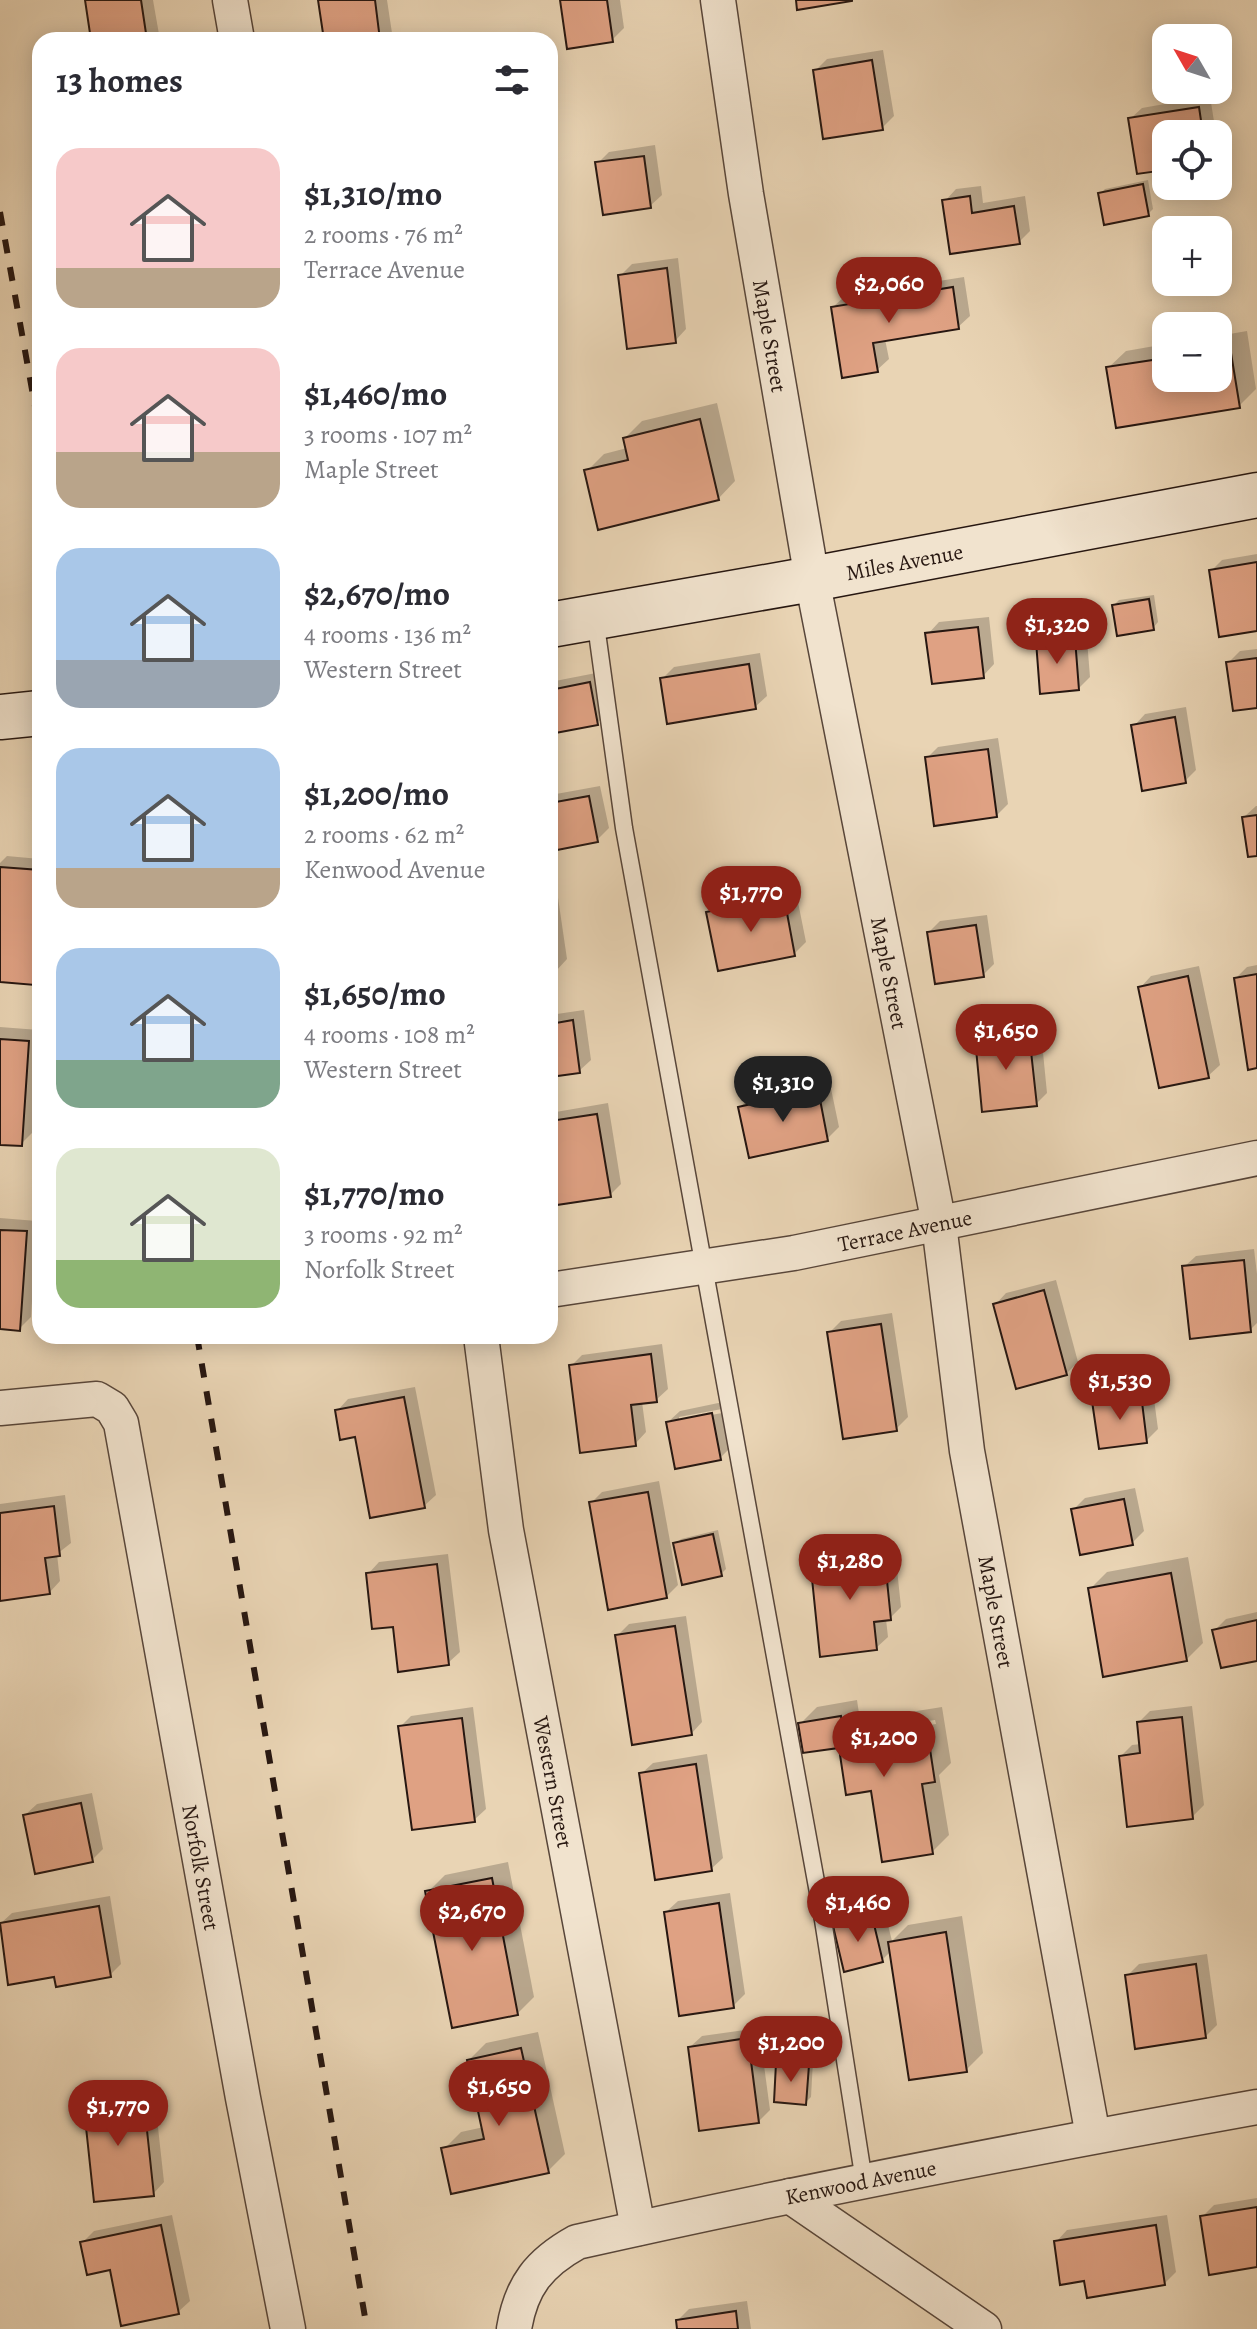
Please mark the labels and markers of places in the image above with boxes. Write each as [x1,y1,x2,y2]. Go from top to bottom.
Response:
pin: $2,060 [824,257,954,325]
pin: $1,320 [992,598,1122,666]
pin: $1,770 [686,866,816,934]
pin: $1,650 [941,1004,1071,1072]
pin: $1,310 [718,1056,848,1124]
pin: $1,530 [1055,1354,1185,1422]
pin: $1,280 [785,1534,915,1602]
pin: $1,200 [819,1711,949,1779]
pin: $1,460 [793,1876,923,1944]
pin: $2,670 [407,1885,537,1953]
pin: $1,200 [726,2016,856,2084]
pin: $1,650 [434,2060,564,2128]
pin: $1,770 [53,2080,183,2148]

